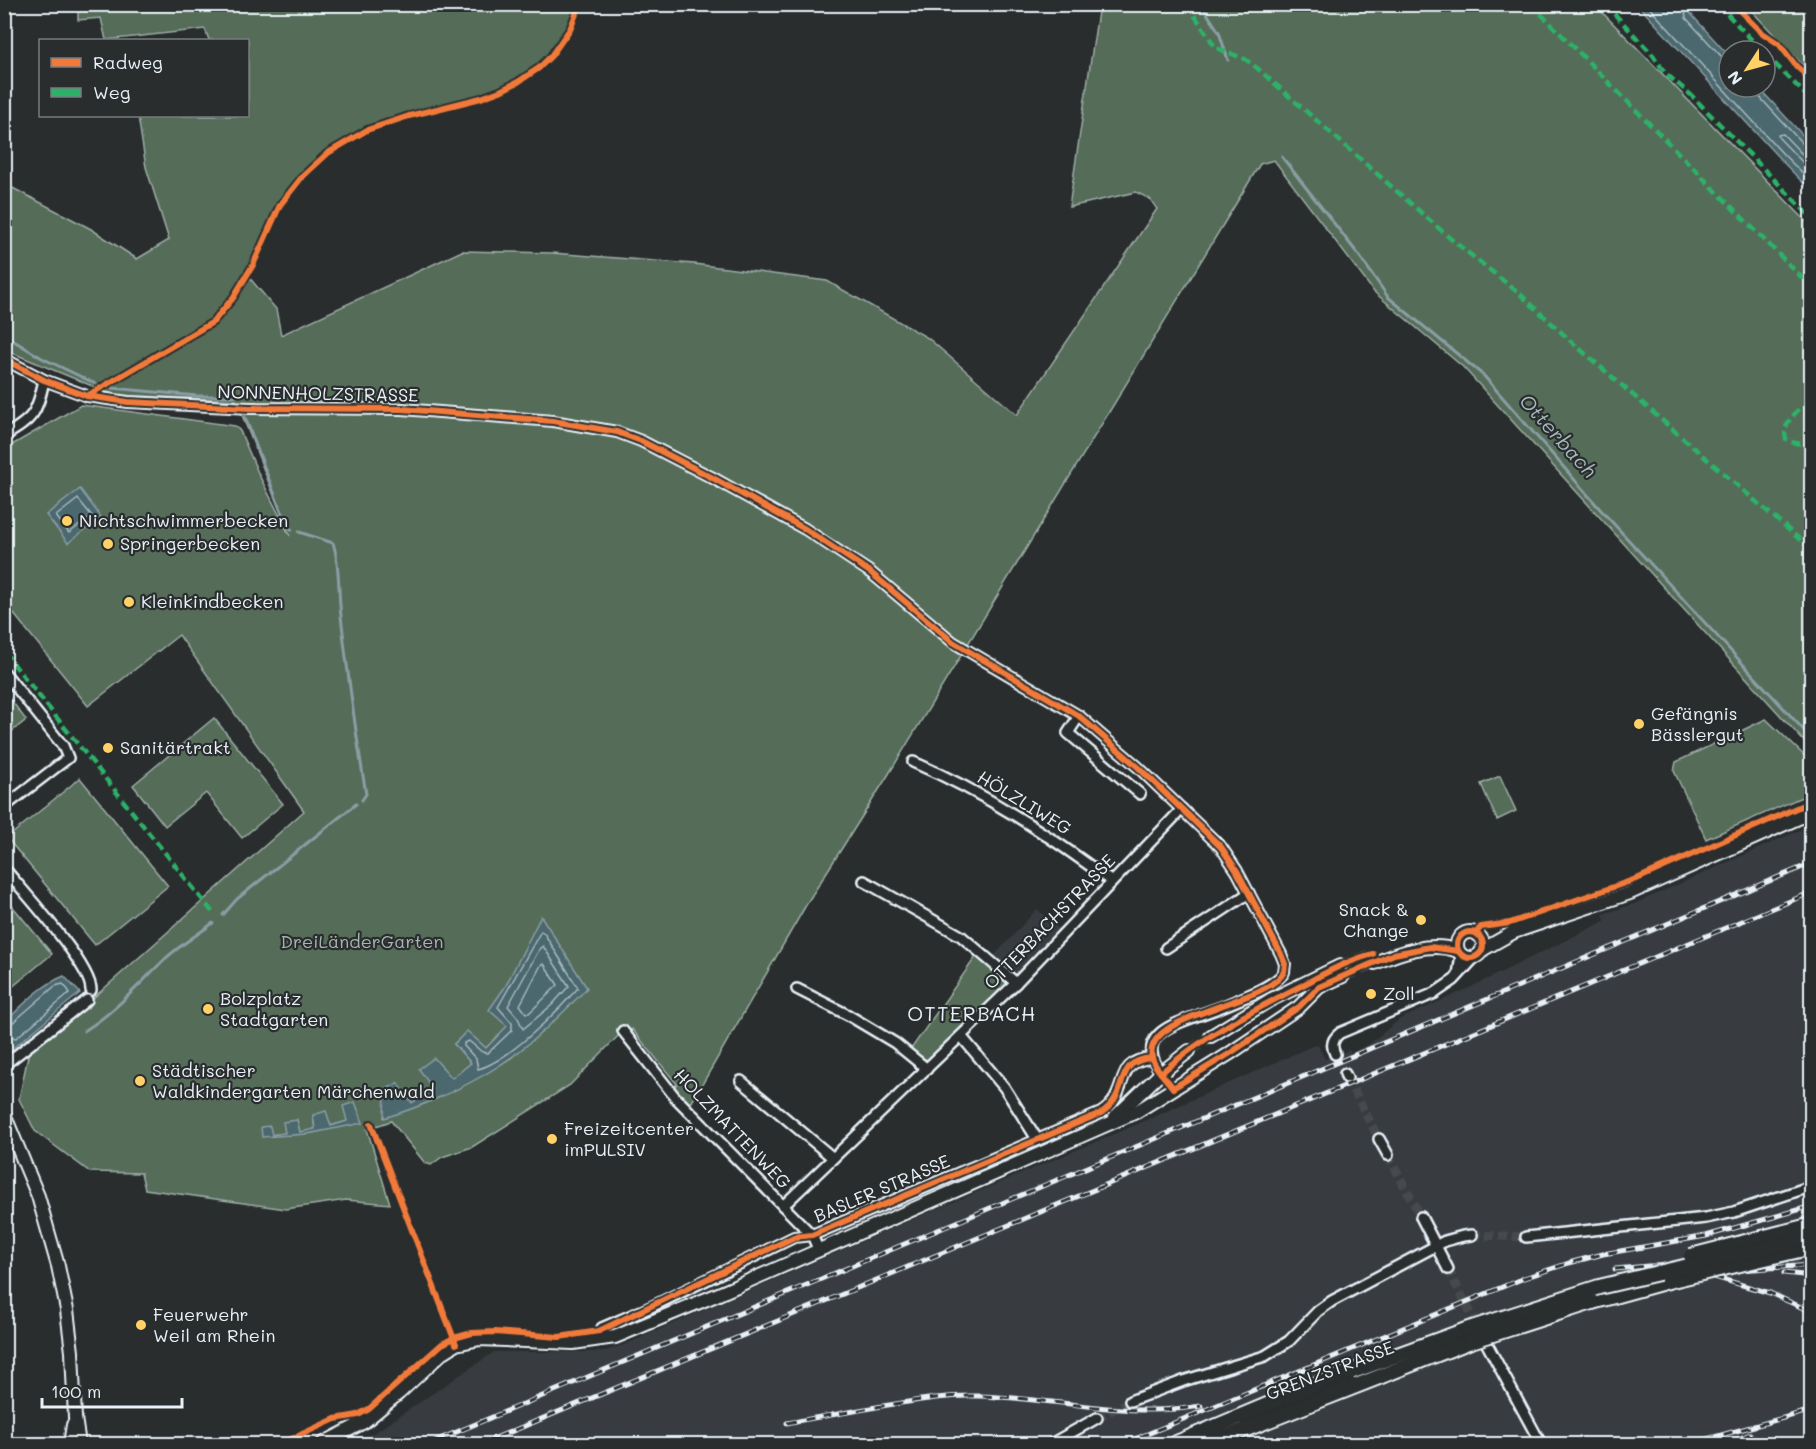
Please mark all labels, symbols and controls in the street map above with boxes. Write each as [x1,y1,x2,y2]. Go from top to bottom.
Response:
legend [39,39,249,117]
north arrow [1717,39,1777,99]
text: Radweg [93,50,163,74]
text: N [1722,67,1747,89]
text: Weg [93,80,130,104]
street label: NONNENHOLZSTRASSE [217,379,419,407]
water label: Otterbach [1514,388,1603,483]
place label: Nichtschwimmerbecken [79,508,288,532]
marker: Nichtschwimmerbecken [60,514,74,528]
place label: Springerbecken [120,531,260,555]
marker: Springerbecken [101,537,115,551]
place label: Kleinkindbecken [141,589,283,613]
marker: Kleinkindbecken [122,595,136,609]
place label: Gefängnis Bässlergut [1651,701,1744,746]
marker: Gefängnis Bässlergut [1632,717,1646,731]
place label: Sanitärtrakt [120,735,231,759]
marker: Sanitärtrakt [101,741,115,755]
street label: HÖLZLIWEG [973,765,1076,840]
street label: OTTERBACHSTRASSE [978,849,1120,994]
place label: Snack & Change [1339,897,1409,942]
marker: Snack & Change [1414,913,1428,927]
park label: DreiLänderGarten [281,929,443,953]
place label: Zoll [1383,981,1415,1005]
place label: Bolzplatz Stadtgarten [220,986,328,1031]
marker: Zoll [1364,987,1378,1001]
district label: OTTERBACH [907,1000,1037,1026]
marker: Bolzplatz Stadtgarten [201,1002,215,1016]
place label: Städtischer Waldkindergarten Märchenwald [152,1058,435,1103]
street label: HOLZMATTENWEG [669,1063,796,1194]
marker: Städtischer Waldkindergarten Märchenwald [133,1074,147,1088]
place label: Freizeitcenter imPULSIV [564,1116,694,1161]
marker: Freizeitcenter imPULSIV [545,1132,559,1146]
street label: BASLER STRASSE [810,1149,953,1228]
place label: Feuerwehr Weil am Rhein [153,1302,275,1347]
marker: Feuerwehr Weil am Rhein [134,1318,148,1332]
street label: GRENZSTRASSE [1262,1335,1397,1406]
scale bar [42,1371,182,1409]
text: 100 m [51,1379,101,1403]

